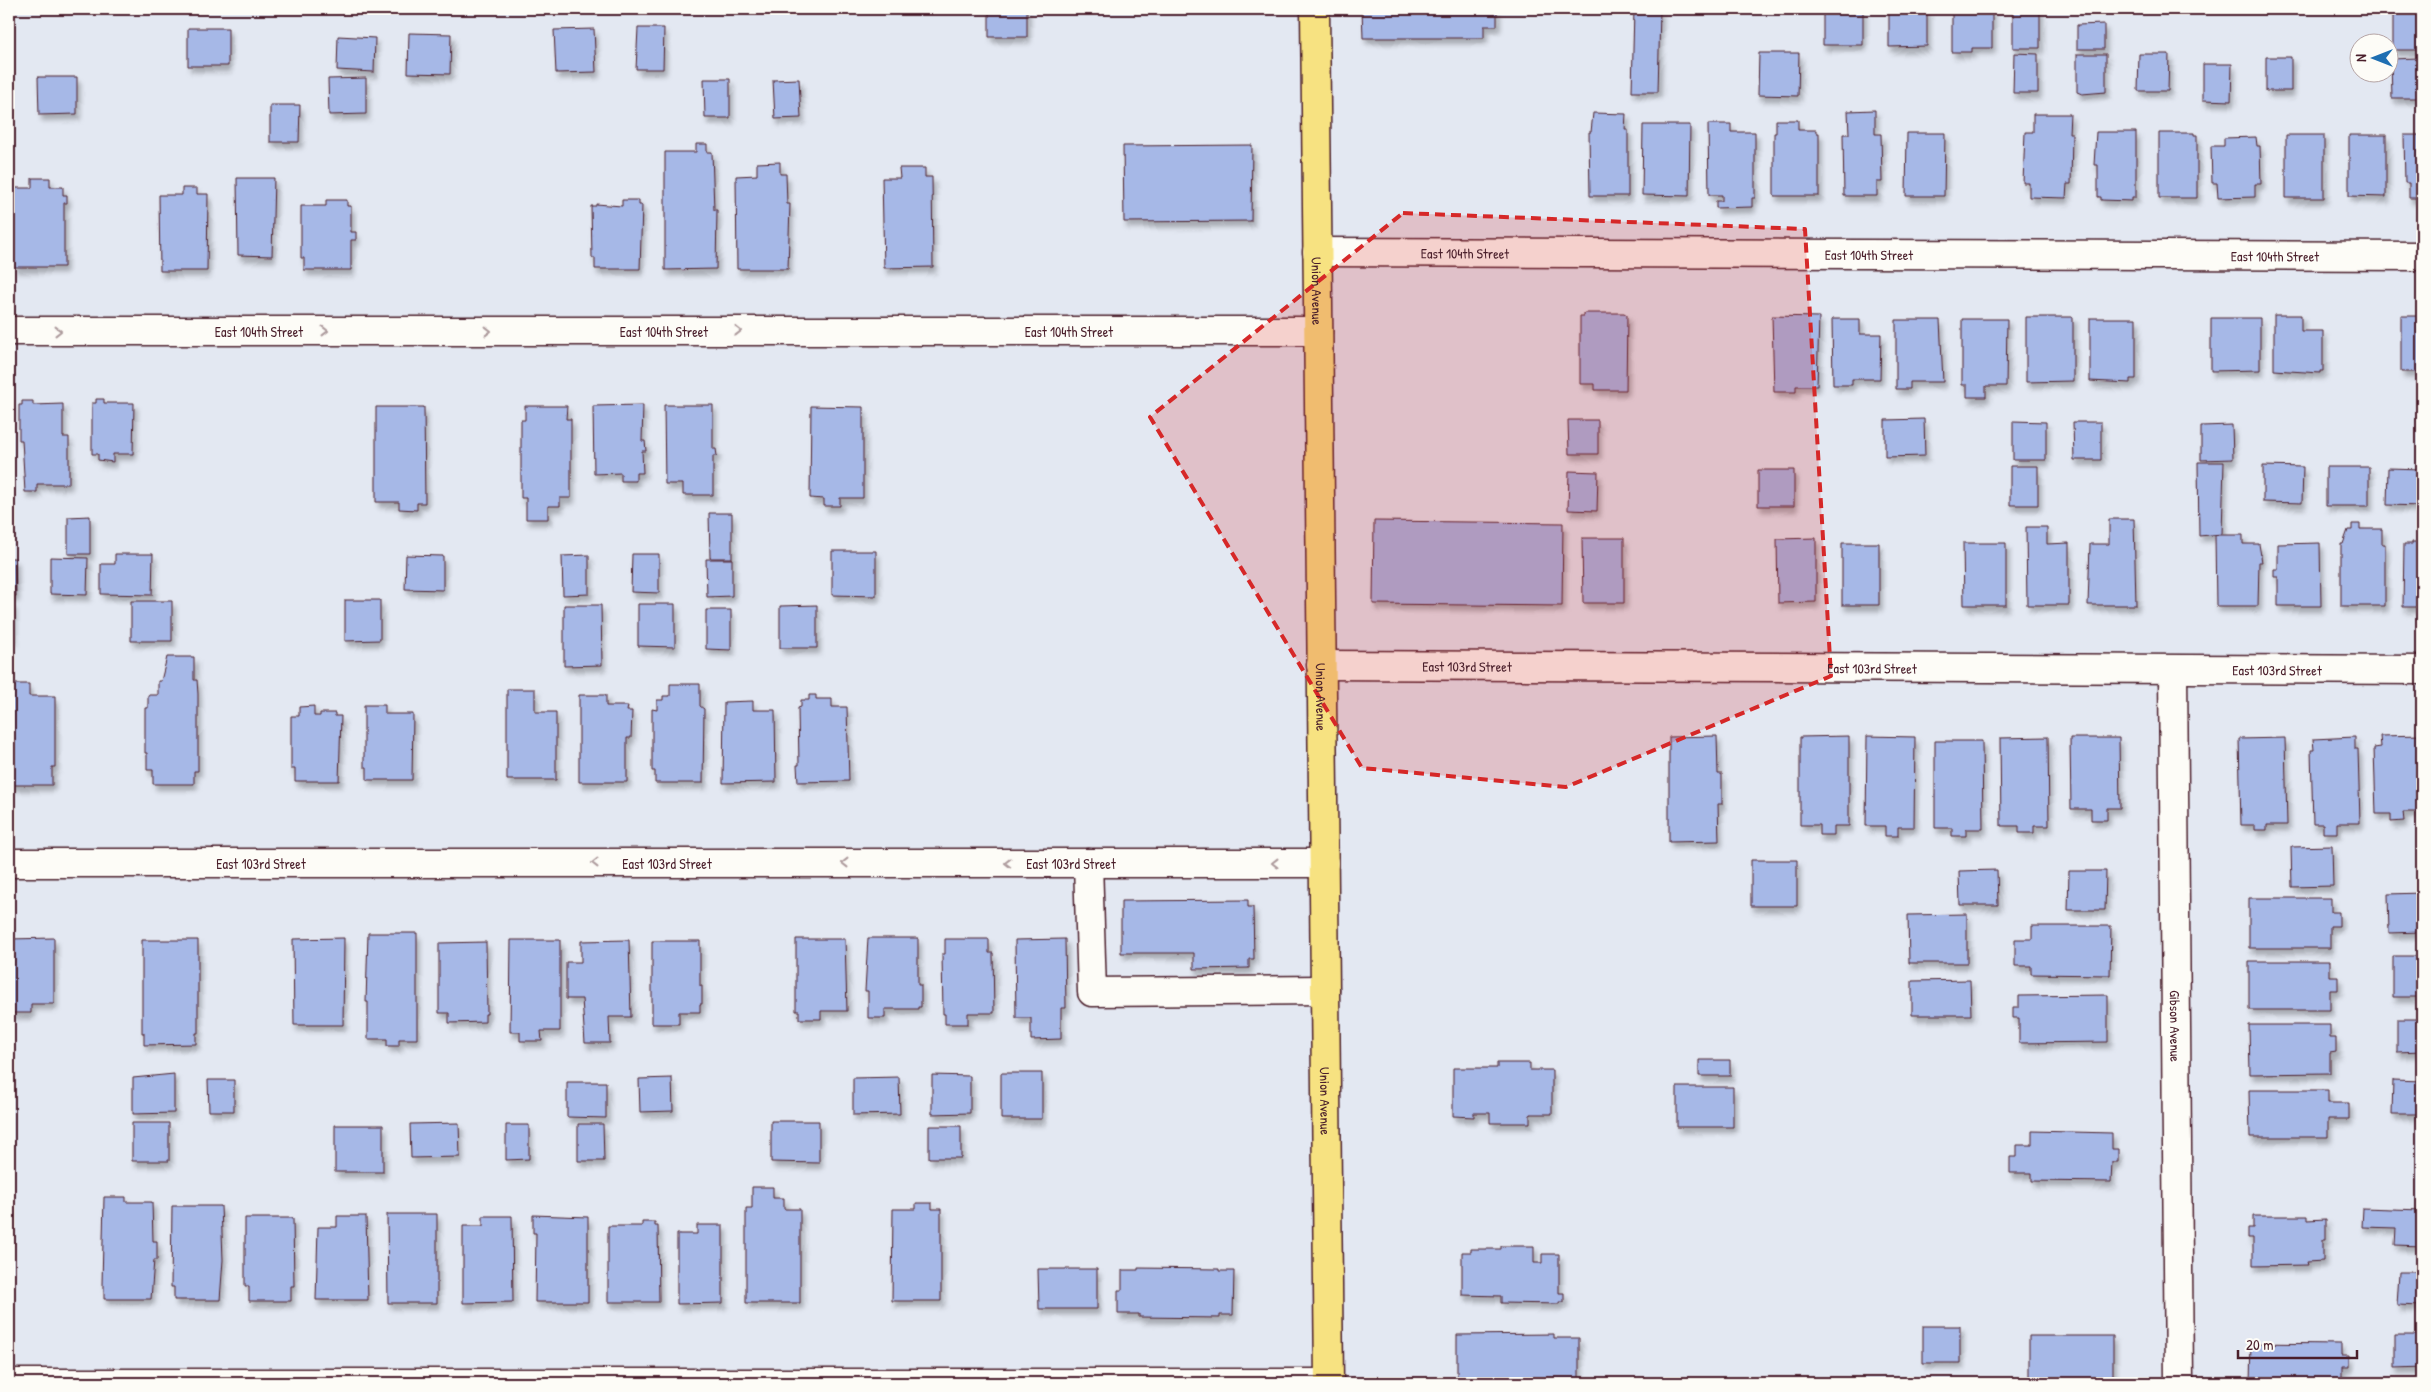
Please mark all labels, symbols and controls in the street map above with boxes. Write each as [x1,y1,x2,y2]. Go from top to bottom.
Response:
north arrow [2348,32,2398,82]
text: N [2351,54,2370,62]
street label: East 104th Street [1421,243,1509,262]
street label: East 104th Street [1825,244,1913,264]
street label: East 104th Street [2231,246,2319,265]
street label: Union Avenue [1308,257,1328,325]
street label: East 104th Street [215,322,303,341]
street label: East 104th Street [620,322,708,341]
street label: East 104th Street [1025,322,1113,341]
one-way arrow [54,326,62,336]
one-way arrow [322,326,329,336]
one-way arrow [484,326,492,336]
one-way arrow [734,326,742,336]
street label: East 103rd Street [1422,656,1512,675]
street label: East 103rd Street [1827,658,1917,677]
street label: East 103rd Street [2232,660,2322,679]
street label: Union Avenue [1312,663,1332,731]
street label: East 103rd Street [216,854,306,873]
street label: East 103rd Street [622,854,712,873]
street label: East 103rd Street [1026,854,1116,873]
one-way arrow [591,858,598,868]
one-way arrow [841,858,848,868]
one-way arrow [1003,858,1011,868]
one-way arrow [1271,858,1278,868]
street label: Gibson Avenue [2166,990,2186,1062]
street label: Union Avenue [1316,1067,1336,1135]
scale bar [2238,1327,2357,1359]
text: 20 m [2246,1334,2273,1355]

